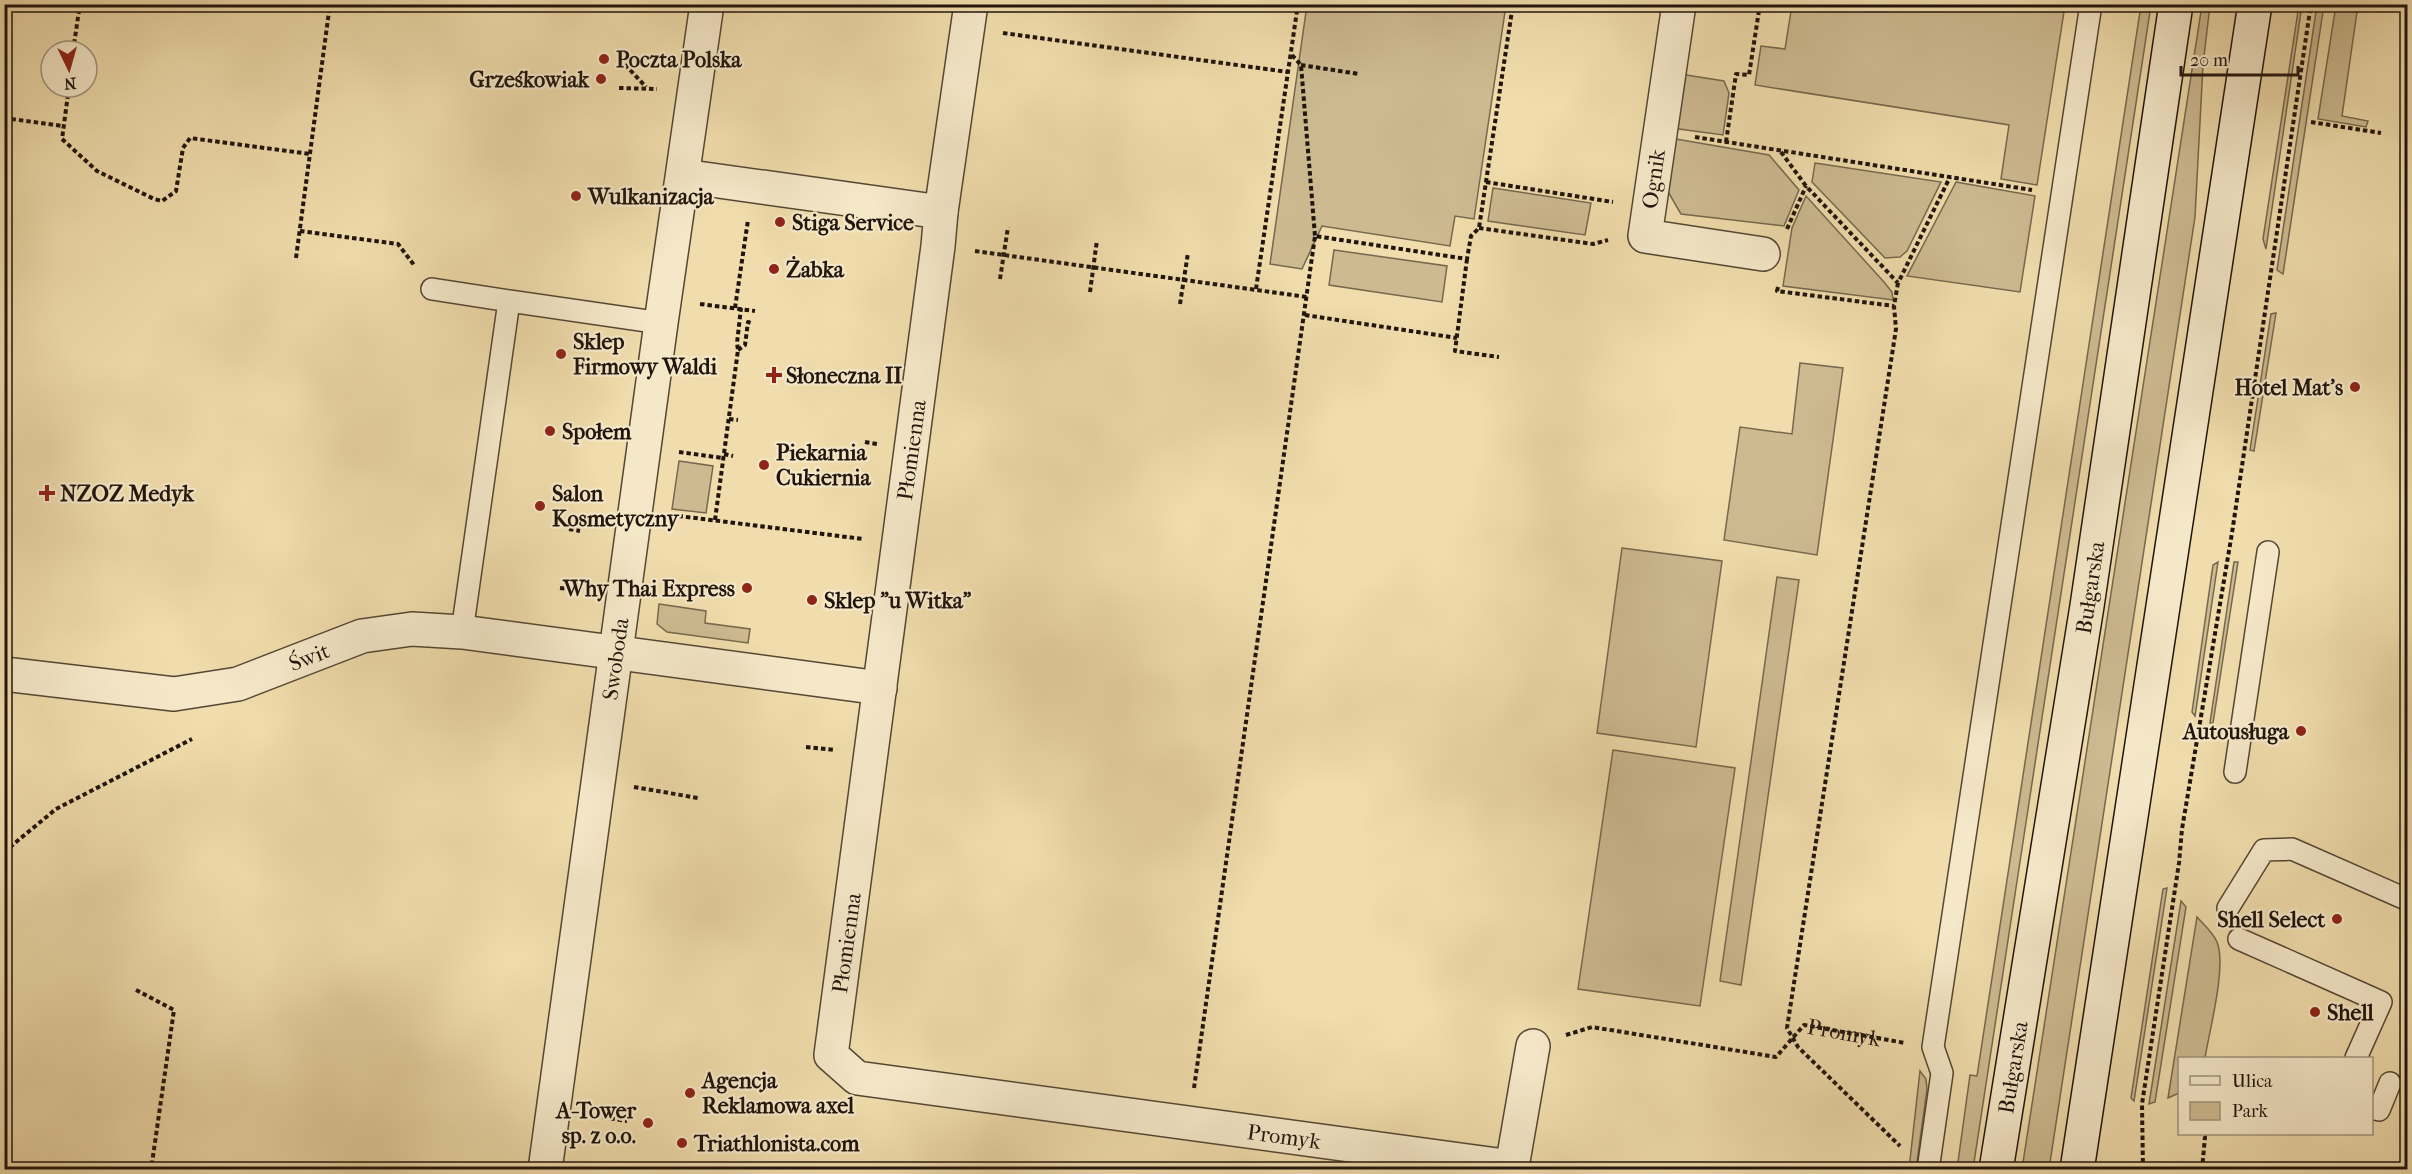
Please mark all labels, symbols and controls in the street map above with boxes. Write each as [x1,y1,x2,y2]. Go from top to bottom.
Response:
north arrow [39,39,99,99]
scale bar [2181,39,2298,77]
place label: Poczta Polska [616,47,742,73]
text: 20 m [2190,50,2228,71]
marker: Poczta Polska [597,52,611,66]
place label: Grześkowiak [469,67,590,93]
marker: Grześkowiak [594,72,608,86]
text: N [63,73,77,94]
street label: Ognik [1637,147,1671,211]
place label: Wulkanizacja [587,184,715,210]
marker: Wulkanizacja [569,189,583,203]
place label: Stiga Service [792,210,914,236]
marker: Stiga Service [773,215,787,229]
place label: Żabka [786,255,845,283]
marker: Żabka [767,262,781,276]
place label: Sklep Firmowy Waldi [572,329,718,380]
marker: Sklep Firmowy Waldi [554,347,568,361]
place label: Słoneczna II [786,363,903,389]
marker: Słoneczna II [767,368,781,382]
place label: Hotel Mat's [2235,375,2343,401]
marker: Hotel Mat's [2348,380,2362,394]
street label: Płomienna [892,397,932,502]
place label: Społem [562,419,632,445]
marker: Społem [543,424,557,438]
place label: Piekarnia Cukiernia [776,440,871,491]
marker: Piekarnia Cukiernia [757,458,771,472]
place label: NZOZ Medyk [60,481,195,507]
place label: Salon Kosmetyczny [552,481,680,532]
marker: NZOZ Medyk [38,484,56,502]
marker: Salon Kosmetyczny [533,499,547,513]
street label: Bułgarska [2071,539,2111,636]
place label: Why Thai Express [562,576,735,602]
marker: Why Thai Express [740,581,754,595]
place label: Sklep "u Witka" [824,588,972,614]
marker: Sklep "u Witka" [805,593,819,607]
street label: Swoboda [598,615,635,702]
street label: Świt [285,638,334,677]
place label: Autousługa [2181,719,2290,745]
marker: Autousługa [2294,724,2308,738]
street label: Płomienna [827,890,867,995]
place label: Shell Select [2217,907,2326,933]
marker: Shell Select [2330,912,2344,926]
place label: Shell [2327,1000,2374,1026]
marker: Shell [2308,1005,2322,1019]
street label: Promyk [1805,1014,1883,1053]
street label: Bułgarska [1993,1018,2034,1116]
legend [2178,1057,2373,1135]
place label: Agencja Reklamowa axel [700,1068,855,1119]
text: Ulica [2232,1071,2273,1092]
marker: Agencja Reklamowa axel [683,1086,697,1100]
place label: A-Tower sp. z o.o. [554,1098,637,1149]
text: Park [2232,1101,2269,1122]
marker: A-Tower sp. z o.o. [641,1116,655,1130]
street label: Promyk [1245,1119,1323,1155]
place label: Triathlonista.com [693,1131,860,1157]
marker: Triathlonista.com [675,1136,689,1150]

